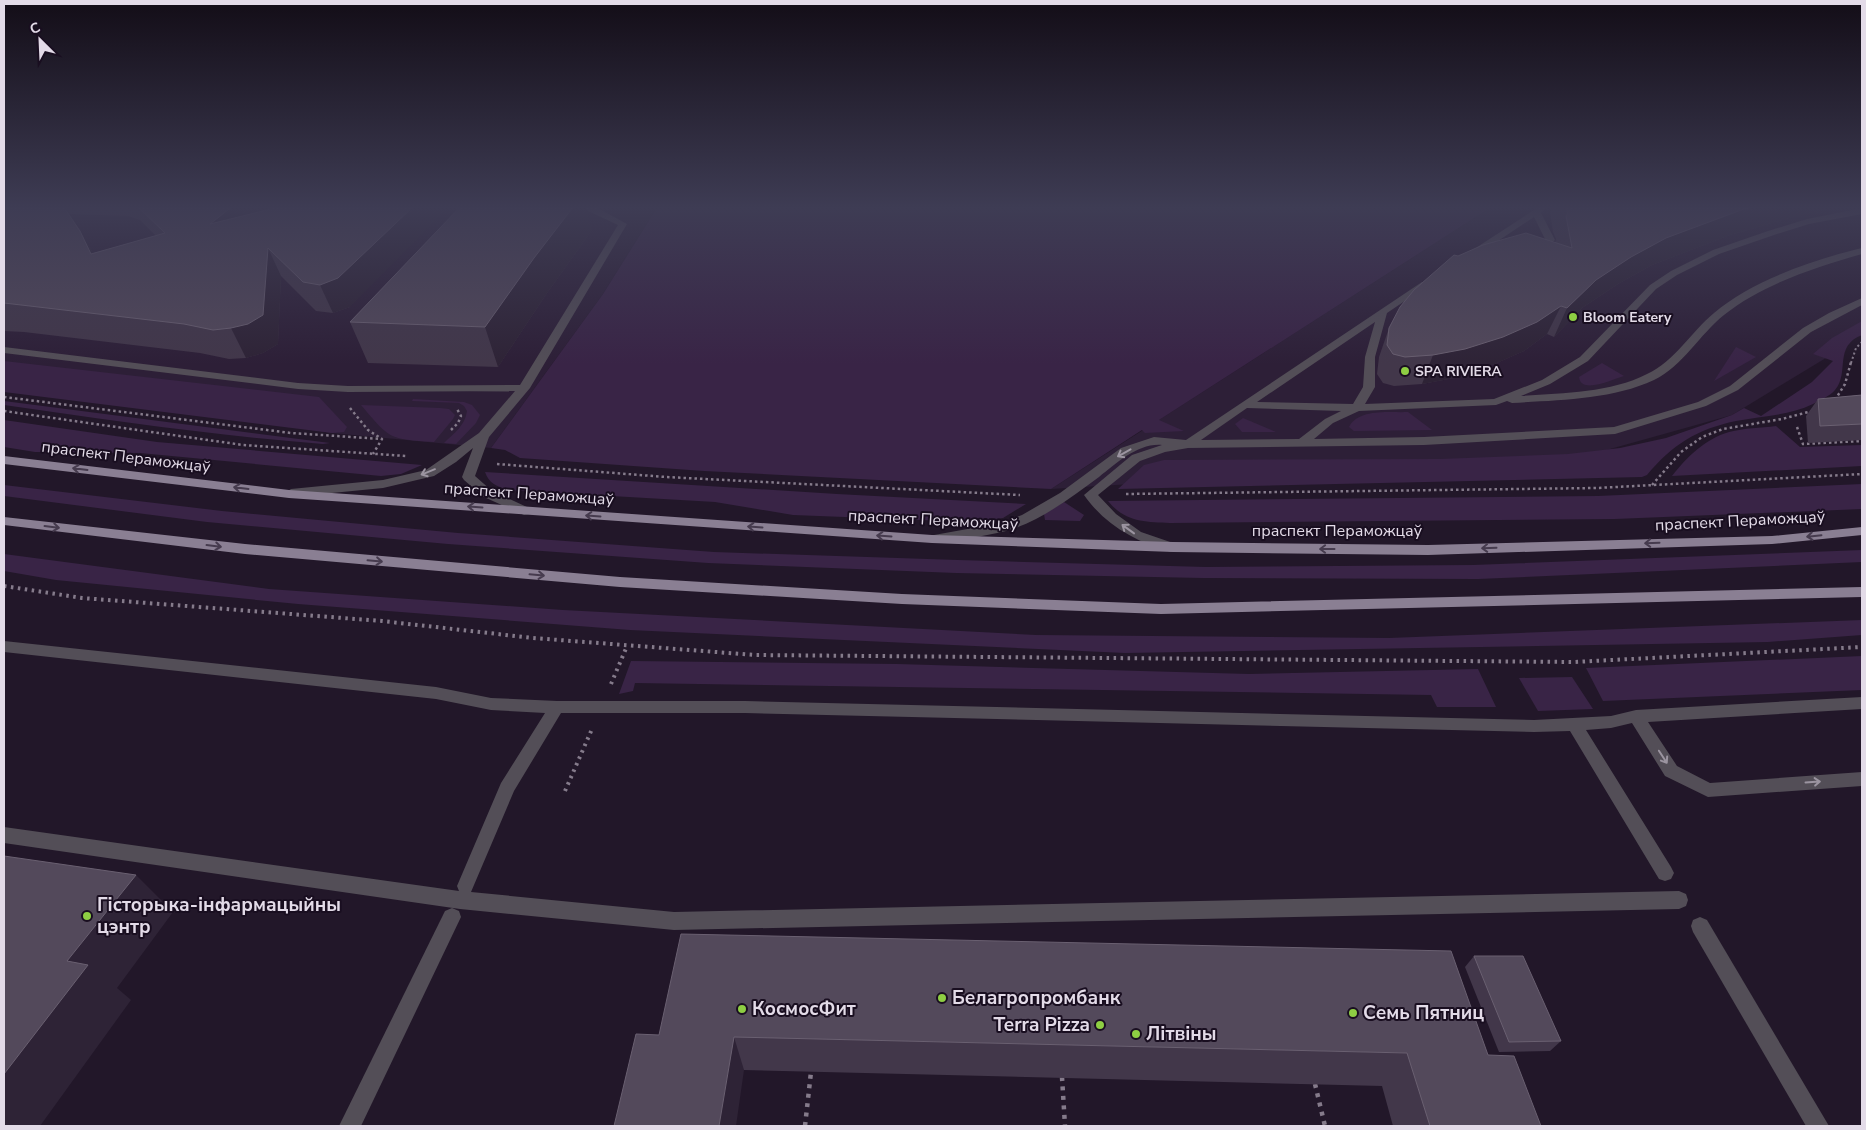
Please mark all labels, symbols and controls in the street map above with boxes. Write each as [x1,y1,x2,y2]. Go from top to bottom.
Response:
north arrow [15,15,65,65]
text: С [27,18,44,39]
place label: Bloom Eatery [1583,308,1672,327]
marker: Bloom Eatery [1567,311,1579,323]
place label: SPA RIVIERA [1415,362,1502,381]
marker: SPA RIVIERA [1399,365,1411,377]
street label: праспект Пераможцаў [40,436,212,478]
one-way arrow [1118,448,1132,458]
one-way arrow [72,464,88,474]
one-way arrow [421,468,436,478]
street label: праспект Пераможцаў [443,477,615,511]
one-way arrow [233,483,249,493]
one-way arrow [467,503,483,512]
street label: праспект Пераможцаў [847,505,1019,535]
street label: праспект Пераможцаў [1654,506,1826,536]
one-way arrow [585,511,601,520]
street label: праспект Пераможцаў [1252,520,1423,542]
one-way arrow [44,522,60,532]
one-way arrow [747,523,763,532]
one-way arrow [1121,524,1135,534]
one-way arrow [876,531,892,541]
one-way arrow [1806,531,1822,540]
one-way arrow [1644,539,1660,548]
one-way arrow [205,541,221,551]
one-way arrow [1481,543,1498,553]
one-way arrow [1319,544,1335,554]
one-way arrow [367,556,383,565]
one-way arrow [529,570,545,579]
one-way arrow [1658,750,1668,764]
one-way arrow [1804,778,1820,787]
place label: Гісторыка-інфармацыйны цэнтр [97,892,341,940]
marker: Гісторыка-інфармацыйны цэнтр [81,910,93,922]
place label: Белагропромбанк [952,985,1121,1011]
marker: Белагропромбанк [936,992,948,1004]
place label: КосмосФит [752,996,856,1022]
place label: Семь Пятниц [1363,1000,1484,1026]
marker: КосмосФит [736,1003,748,1015]
marker: Семь Пятниц [1347,1007,1359,1019]
place label: Terra Pizza [994,1012,1090,1038]
marker: Terra Pizza [1094,1019,1106,1031]
place label: Літвіны [1146,1021,1217,1047]
marker: Літвіны [1130,1028,1142,1040]

